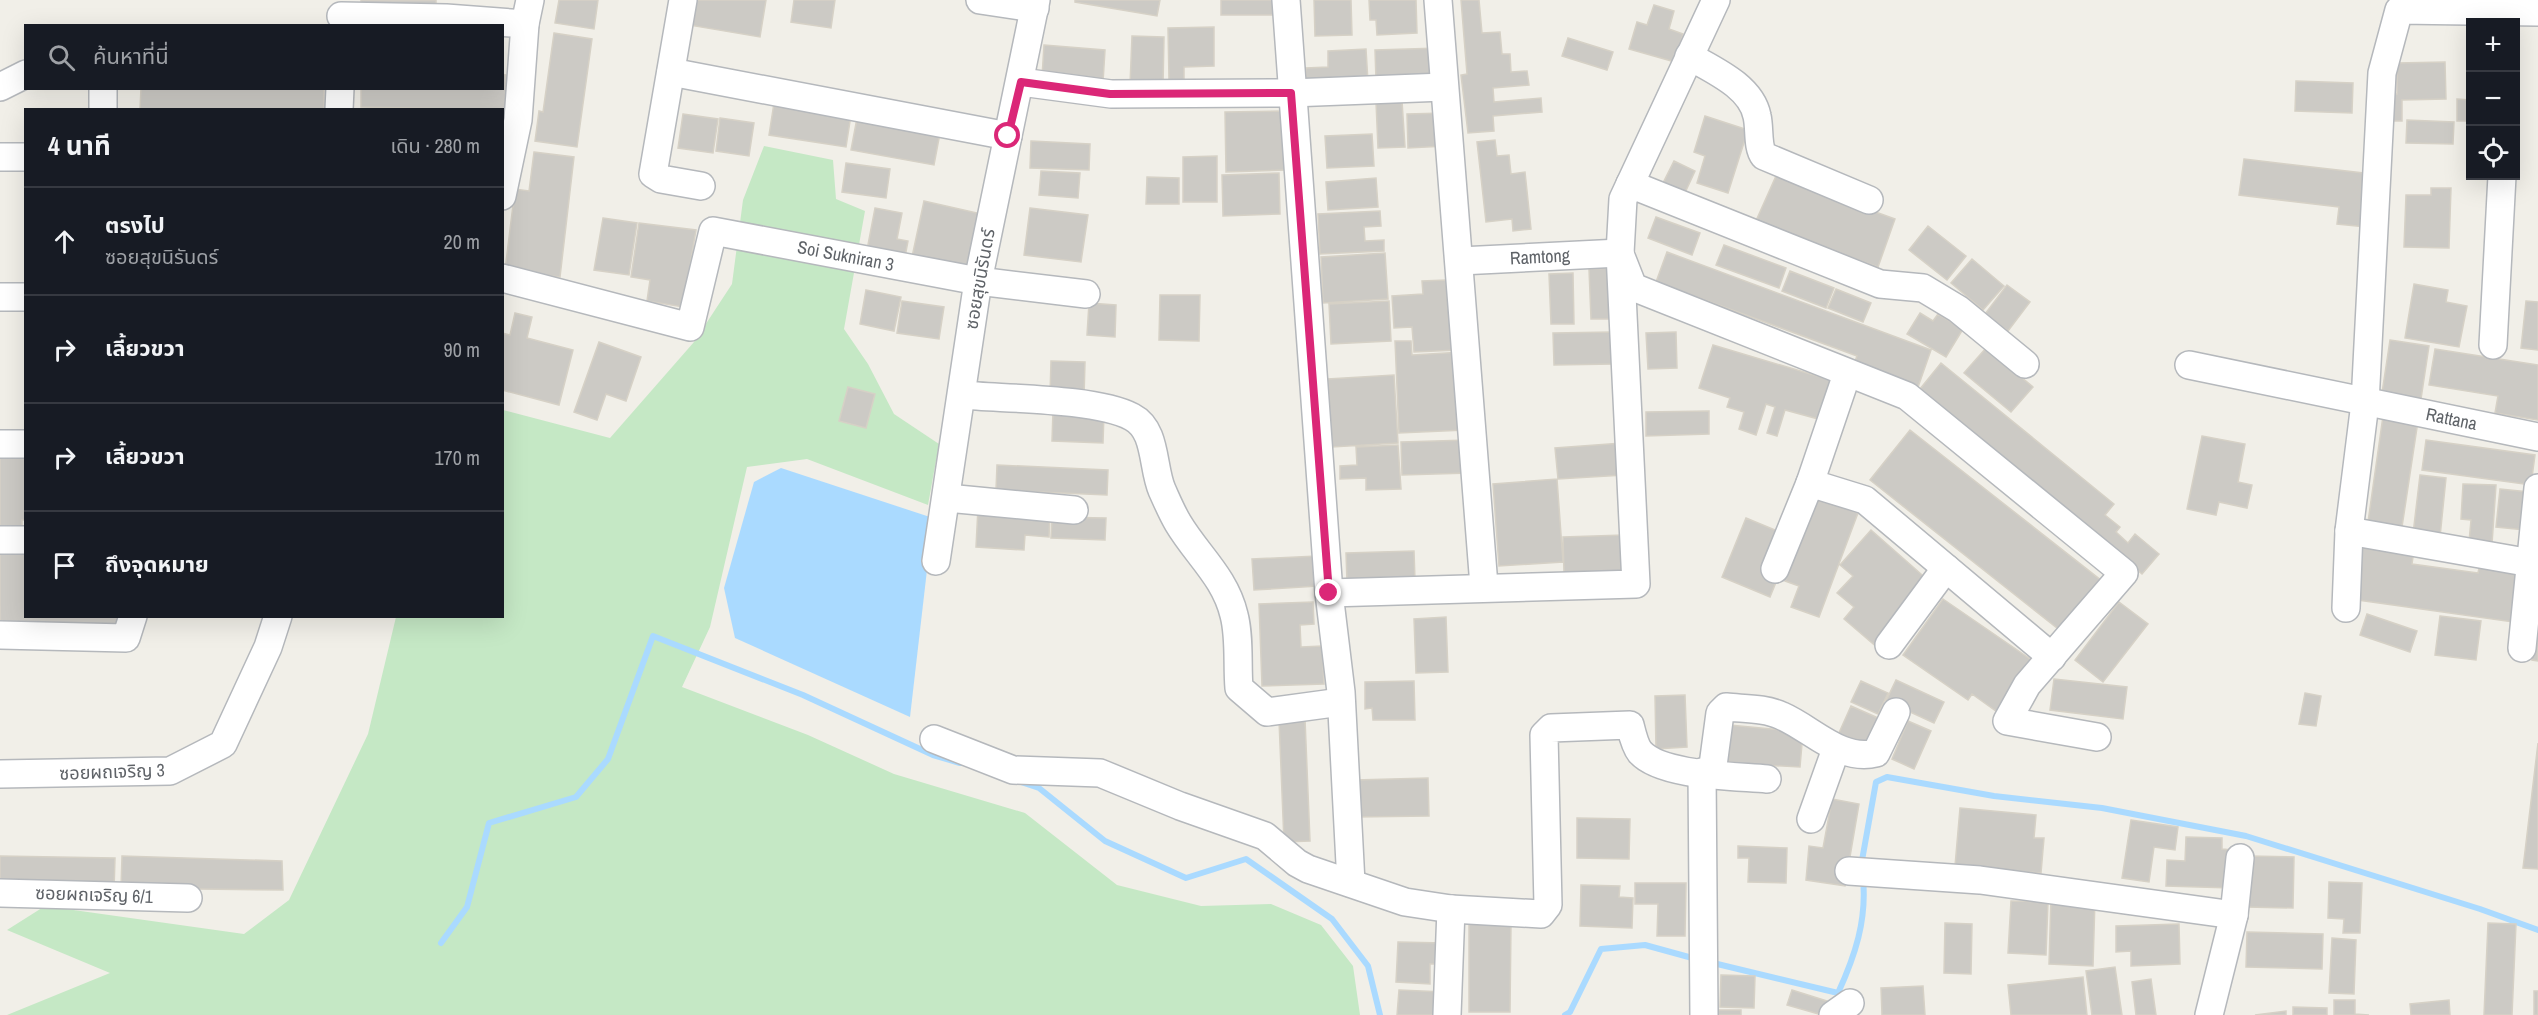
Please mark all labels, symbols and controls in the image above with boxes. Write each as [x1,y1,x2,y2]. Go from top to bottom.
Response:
map controls [2466,18,2520,180]
button: + [2466,18,2520,72]
search box [24,24,504,90]
icon: search [45,41,78,74]
text: ค้นหาที่นี่ [93,41,169,71]
button: − [2466,72,2520,126]
route start [994,122,1020,148]
button: locate [2466,126,2520,180]
text: 4 นาที [48,128,111,163]
text: เดิน · 280 m [390,132,480,159]
text: ตรงไป [105,210,165,240]
icon: ahead [48,225,81,258]
street label: ซอยสุขนิรันดร์ [958,226,1001,331]
text: 20 m [444,228,480,255]
street label: Soi Sukniran 3 [795,234,896,277]
street label: Ramtong [1509,242,1571,270]
text: ซอยสุขนิรันดร์ [105,243,218,270]
icon: right [48,333,81,366]
text: เลี้ยวขวา [105,333,185,363]
text: 90 m [444,336,480,363]
street label: Rattana [2424,401,2479,436]
icon: right [48,441,81,474]
text: เลี้ยวขวา [105,441,185,471]
text: 170 m [434,444,480,471]
icon: arrive [48,549,81,582]
text: ถึงจุดหมาย [105,549,209,579]
route end [1315,579,1341,605]
street label: ซอยผถเจริญ 3 [59,757,165,786]
street label: ซอยผถเจริญ 6/1 [35,880,154,909]

